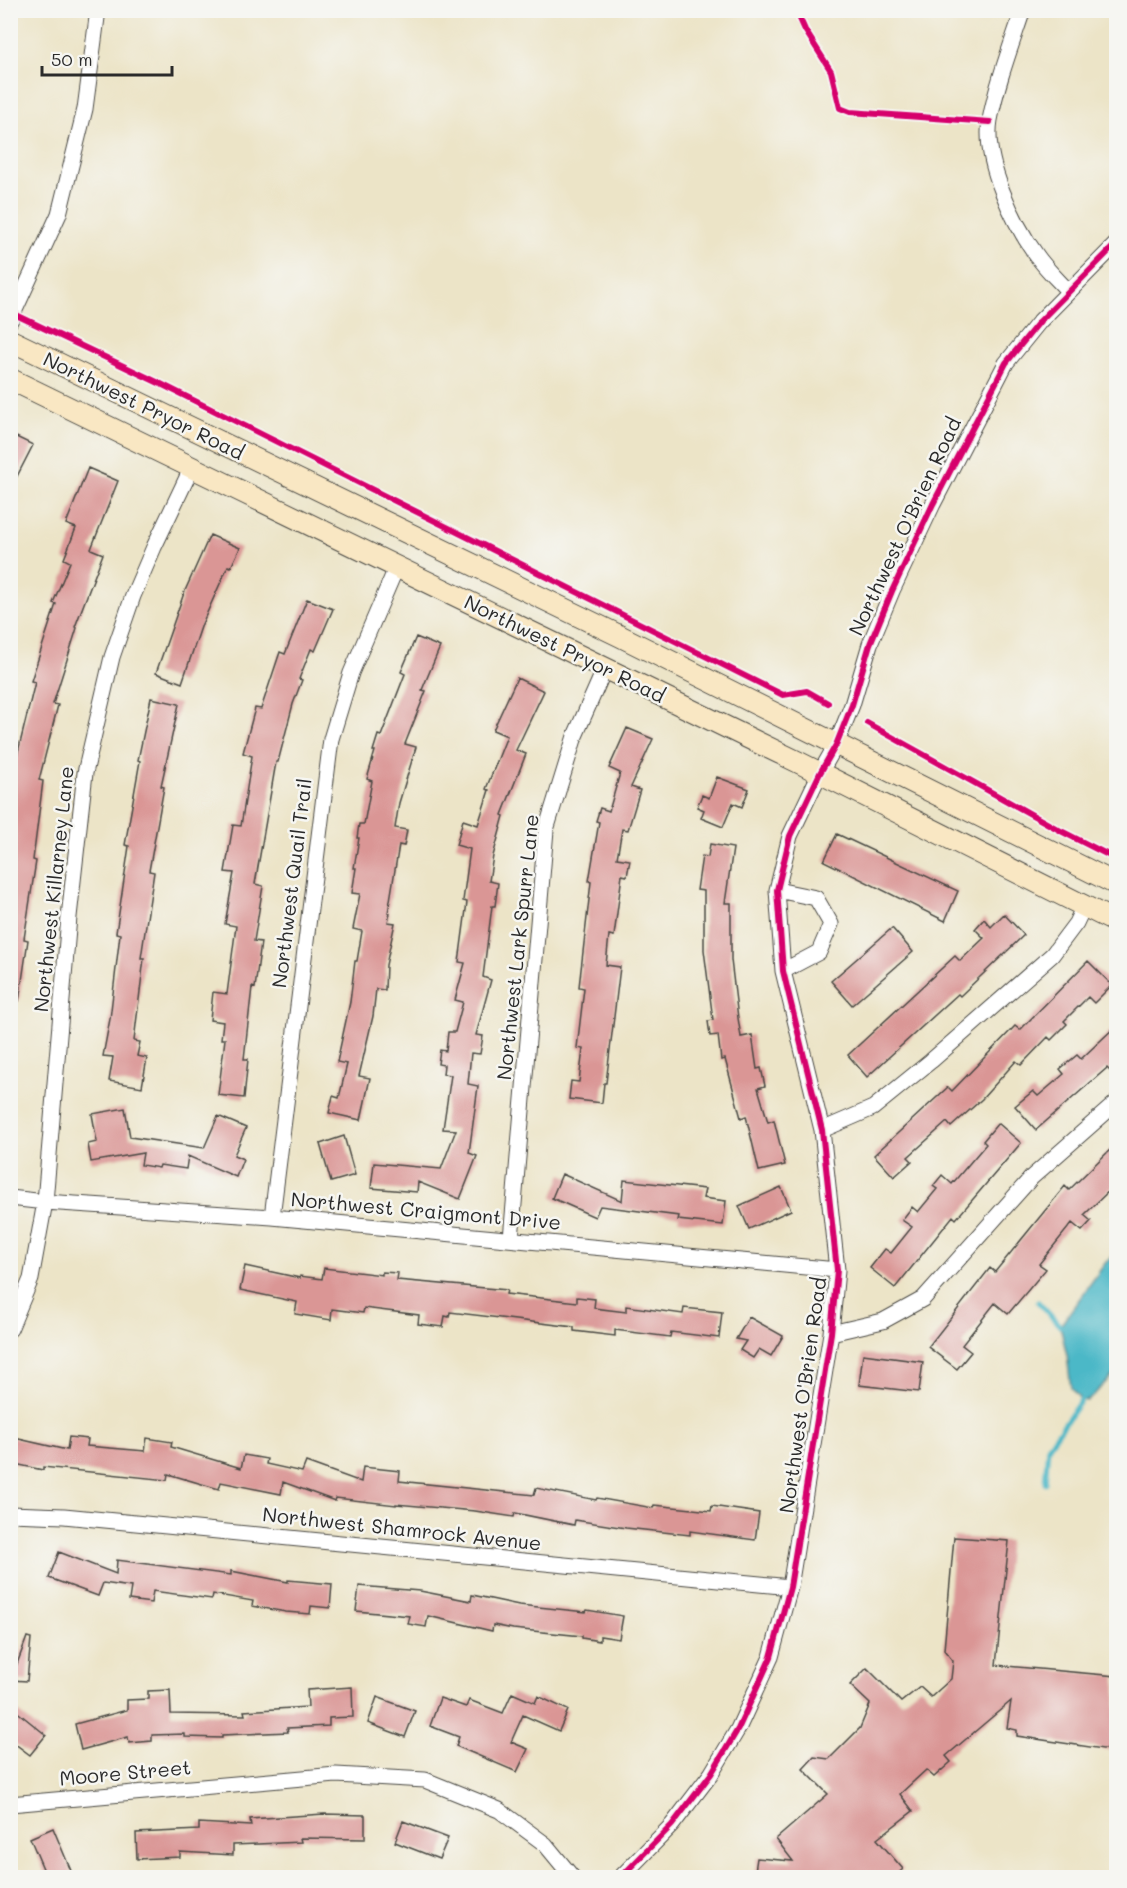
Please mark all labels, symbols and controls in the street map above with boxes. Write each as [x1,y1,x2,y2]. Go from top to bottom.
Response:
scale bar [42,39,172,77]
text: 50 m [51,47,93,71]
street label: Northwest Pryor Road [39,345,249,465]
street label: Northwest O'Brien Road [842,413,966,639]
street label: Northwest Pryor Road [460,588,670,708]
street label: Northwest Killarney Lane [27,765,79,1013]
street label: Northwest Quail Trail [265,777,317,989]
street label: Northwest Lark Spurr Lane [490,813,544,1081]
street label: Northwest Craigmont Drive [290,1185,562,1235]
street label: Northwest O'Brien Road [773,1275,831,1515]
street label: Northwest Shamrock Avenue [261,1500,543,1556]
street label: Moore Street [58,1753,192,1791]

